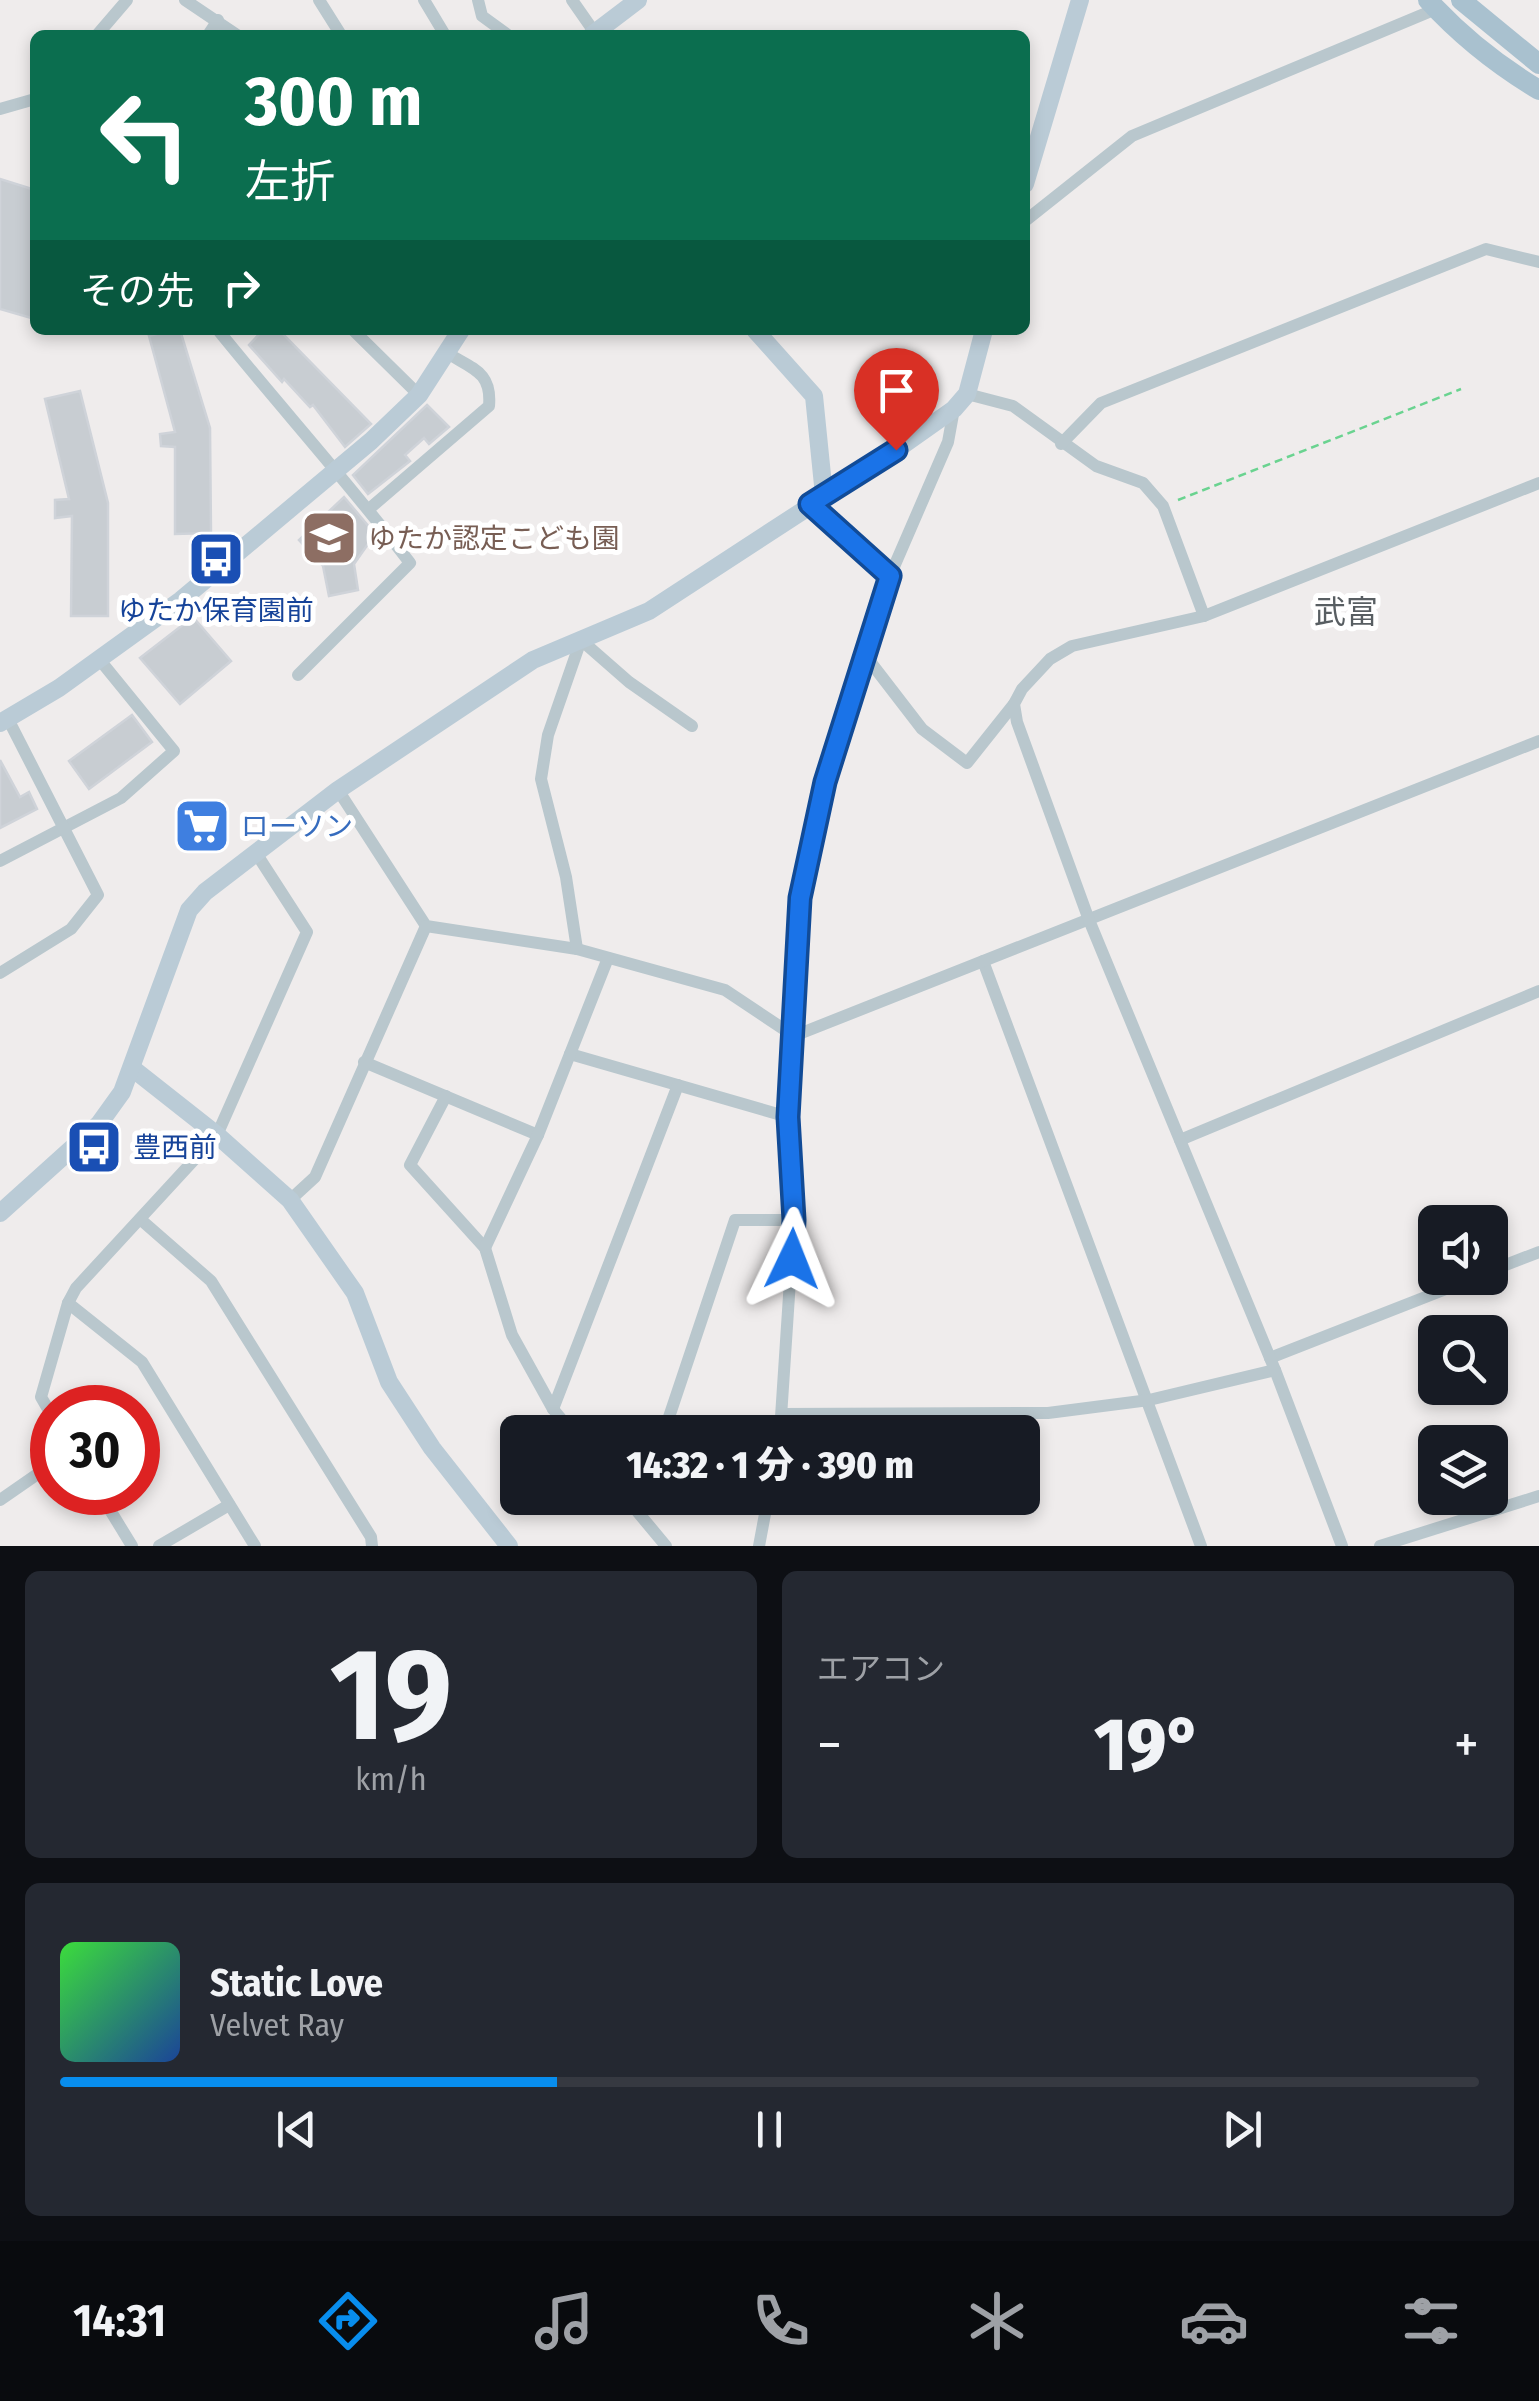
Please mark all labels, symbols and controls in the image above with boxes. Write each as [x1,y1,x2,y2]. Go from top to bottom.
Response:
text: 300 m [245,60,423,144]
icon: left [80,70,210,200]
text: 左折 [245,155,335,209]
icon: right [214,260,269,315]
text: その先 [80,268,194,314]
pin [854,348,939,451]
icon: arrive [869,363,924,418]
school or university icon: ゆたか認定こども園 [299,508,359,568]
place label: ゆたか認定こども園 [368,522,620,555]
bus stop icon: ゆたか保育園前 [186,529,246,589]
district label: 武富 [1314,593,1378,631]
place label: ゆたか保育園前 [118,594,314,627]
supermarket icon: ローソン [172,796,232,856]
place label: ローソン [241,810,353,843]
bus stop icon: 豊西前 [64,1117,124,1177]
place label: 豊西前 [133,1131,217,1164]
map controls [1418,1205,1508,1515]
button: sound [1418,1205,1508,1295]
position arrow [740,1207,844,1311]
button: search [1418,1315,1508,1405]
speed limit sign: 30 [30,1385,160,1515]
button: layers [1418,1425,1508,1515]
text: 14:32 · 1 分 · 390 m [626,1442,914,1488]
text: 19 [330,1617,452,1773]
text: エアコン [817,1650,945,1688]
text: 19° [1094,1700,1201,1790]
text: − [817,1712,842,1778]
text: + [1454,1712,1479,1778]
text: km/h [355,1760,427,1798]
text: Static Love [210,1960,383,2006]
text: Velvet Ray [210,2006,344,2044]
icon: previous [269,2102,324,2157]
icon: pause [742,2102,797,2157]
icon: next [1215,2102,1270,2157]
icon: directions [313,2286,383,2356]
icon: music [529,2286,599,2356]
icon: phone [746,2286,816,2356]
icon: climate [962,2286,1032,2356]
icon: car [1179,2286,1249,2356]
icon: filters [1396,2286,1466,2356]
text: 14:31 [73,2294,166,2348]

